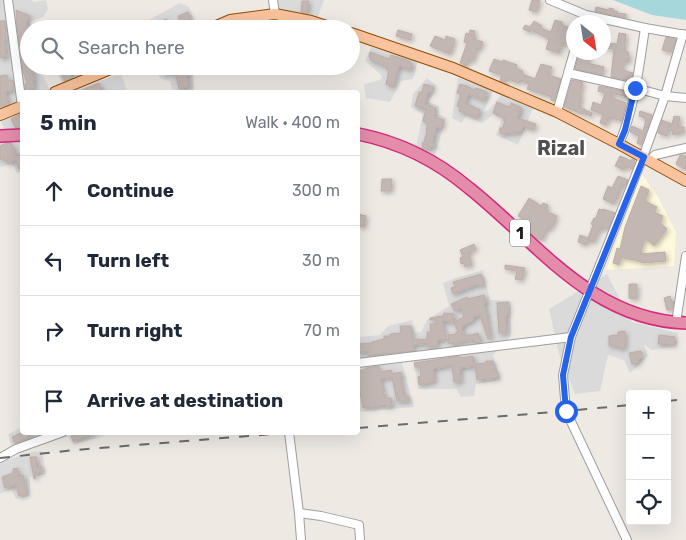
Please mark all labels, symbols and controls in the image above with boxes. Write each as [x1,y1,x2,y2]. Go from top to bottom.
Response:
north arrow [566,15,611,60]
search box [20,20,360,75]
icon: search [38,34,66,62]
text: Search here [78,36,185,59]
route end [624,77,647,100]
text: 5 min [40,110,97,135]
text: Walk · 400 m [245,113,340,132]
district label: Rizal [537,136,585,160]
icon: ahead [40,177,68,205]
text: Continue [87,179,174,202]
text: 300 m [292,181,340,200]
road number: 1 [510,220,530,247]
icon: left [40,247,68,275]
text: Turn left [87,249,169,272]
text: 30 m [302,251,340,270]
icon: right [40,317,68,345]
text: Turn right [87,319,182,342]
text: 70 m [303,321,340,340]
icon: arrive [40,387,68,415]
text: Arrive at destination [87,389,283,412]
map controls [626,390,671,525]
button: + [626,390,671,435]
route start [555,400,578,423]
button: − [626,435,671,480]
button: locate [626,480,671,525]

